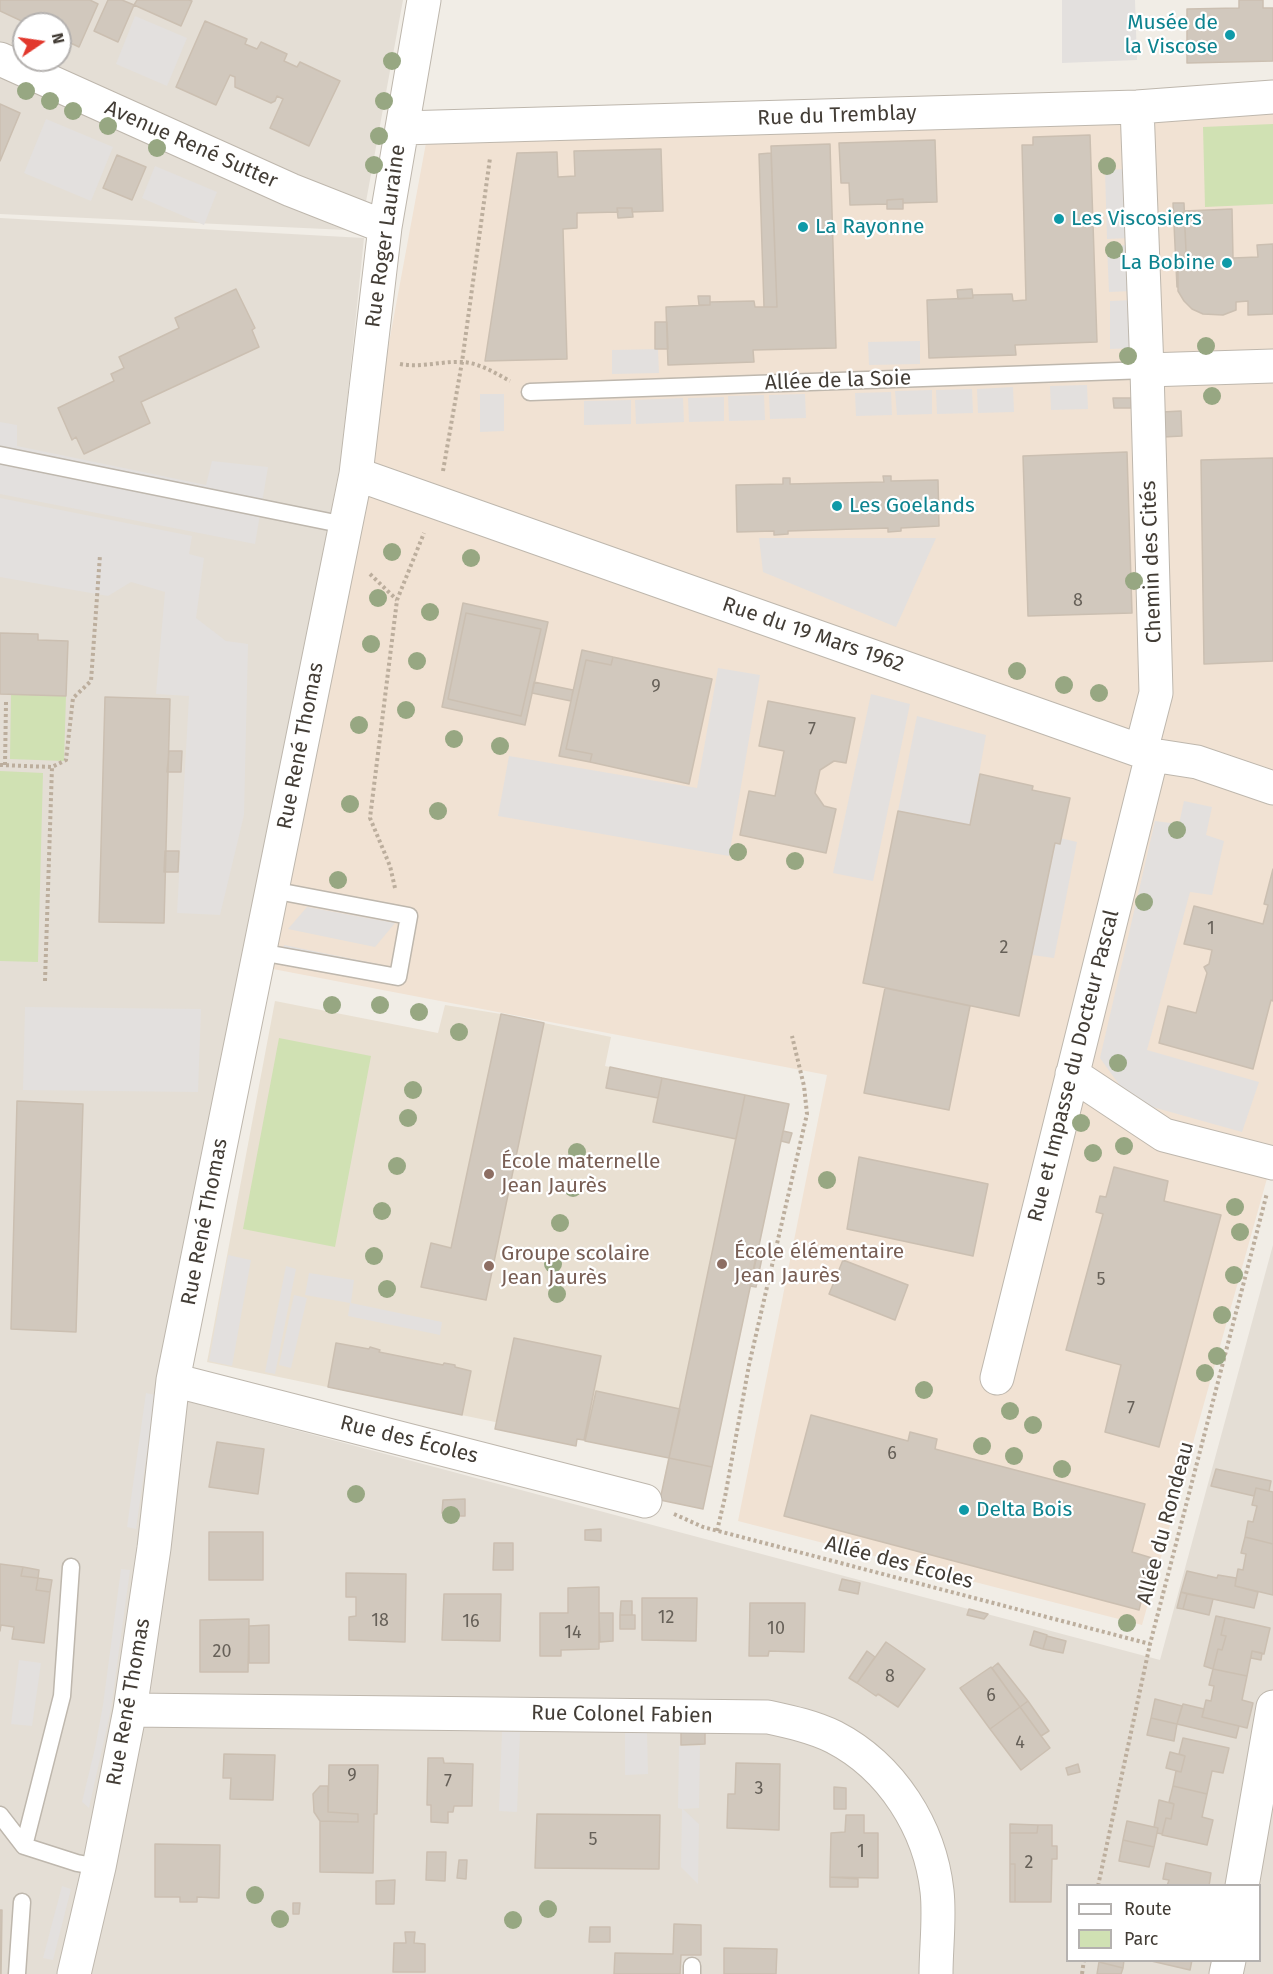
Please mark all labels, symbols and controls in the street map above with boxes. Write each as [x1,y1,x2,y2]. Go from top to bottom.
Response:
place label: Musée de la Viscose [1124,10,1218,60]
north arrow [12,12,72,72]
marker: Musée de la Viscose [1223,28,1237,42]
text: N [48,31,69,46]
street label: Avenue René Sutter [101,96,281,194]
street label: Rue du Tremblay [757,101,917,131]
street label: Rue Roger Lauraine [361,143,411,329]
place label: Les Viscosiers [1071,206,1202,232]
marker: Les Viscosiers [1052,212,1066,226]
place label: La Rayonne [815,214,924,240]
marker: La Rayonne [796,220,810,234]
place label: La Bobine [1121,250,1215,276]
marker: La Bobine [1220,256,1234,270]
street label: Allée de la Soie [764,366,912,396]
street label: Chemin des Cités [1137,480,1167,644]
place label: Les Goelands [849,493,975,519]
marker: Les Goelands [830,499,844,513]
house number: 8 [1073,590,1083,612]
street label: Rue du 19 Mars 1962 [719,592,907,678]
street label: Rue René Thomas [272,660,330,832]
house number: 9 [651,676,661,698]
house number: 7 [808,719,816,741]
street label: Rue et Impasse du Docteur Pascal [1023,907,1125,1225]
house number: 1 [1207,918,1215,940]
house number: 2 [1000,937,1008,959]
street label: Rue René Thomas [176,1136,234,1308]
place label: École maternelle Jean Jaurès [501,1149,660,1199]
marker: École maternelle Jean Jaurès [482,1167,496,1181]
place label: École élémentaire Jean Jaurès [734,1239,904,1289]
place label: Groupe scolaire Jean Jaurès [501,1241,650,1291]
marker: École élémentaire Jean Jaurès [715,1257,729,1271]
marker: Groupe scolaire Jean Jaurès [482,1259,496,1273]
house number: 5 [1096,1269,1106,1291]
house number: 7 [1127,1398,1135,1420]
street label: Rue des Écoles [337,1411,481,1469]
street label: Allée du Rondeau [1132,1439,1200,1607]
house number: 6 [887,1443,897,1465]
place label: Delta Bois [976,1497,1072,1523]
marker: Delta Bois [957,1503,971,1517]
street label: Allée des Écoles [822,1531,976,1595]
house number: 12 [658,1607,674,1629]
house number: 18 [371,1610,389,1632]
house number: 16 [462,1611,480,1633]
street label: Rue René Thomas [102,1616,156,1788]
house number: 10 [767,1618,785,1640]
house number: 14 [564,1622,582,1644]
house number: 20 [213,1641,231,1663]
house number: 8 [885,1666,895,1688]
house number: 6 [986,1685,996,1707]
street label: Rue Colonel Fabien [531,1701,713,1729]
house number: 4 [1015,1732,1025,1754]
house number: 9 [347,1765,357,1787]
house number: 7 [444,1771,452,1793]
house number: 3 [755,1778,763,1800]
house number: 5 [588,1829,598,1851]
house number: 1 [857,1841,865,1863]
house number: 2 [1025,1852,1033,1874]
legend [1066,1884,1261,1962]
text: Route [1124,1898,1172,1920]
text: Parc [1124,1928,1158,1950]

